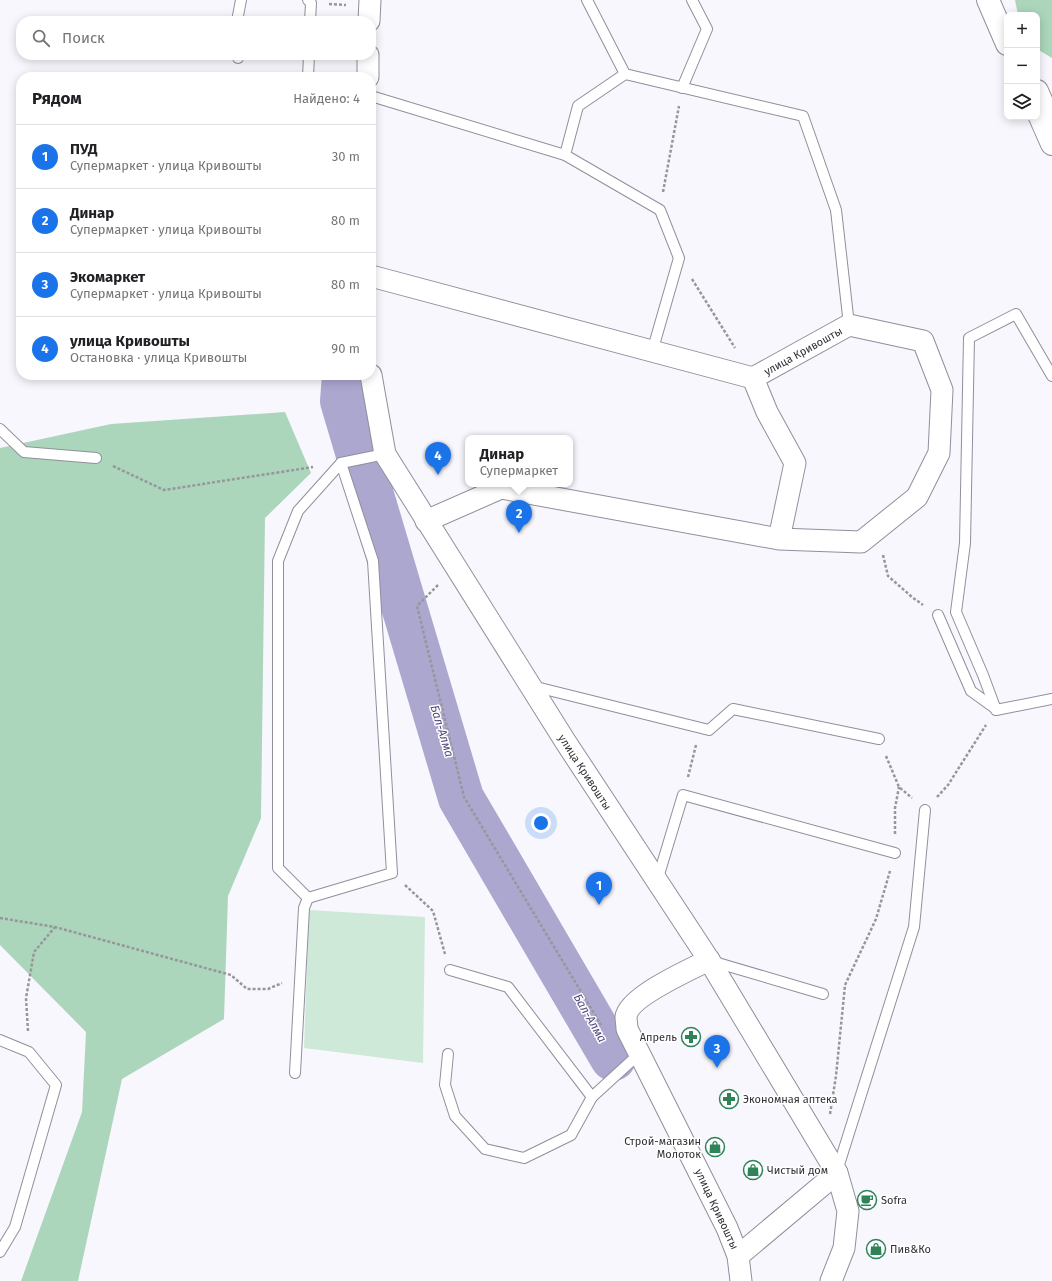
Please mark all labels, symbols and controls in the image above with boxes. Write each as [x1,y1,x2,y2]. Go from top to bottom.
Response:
map controls [1004,12,1040,120]
button: + [1004,12,1040,48]
search box [16,16,376,60]
icon: search [30,27,52,49]
text: Поиск [62,29,105,47]
button: − [1004,48,1040,84]
button: layers [1004,84,1040,120]
text: Рядом [32,88,82,109]
text: Найдено: 4 [293,91,360,106]
text: ПУД [70,140,98,158]
text: 1 [42,149,48,164]
text: 30 m [332,149,360,164]
text: Супермаркет · улица Кривошты [70,158,262,173]
text: Динар [70,204,114,222]
text: 2 [42,213,48,228]
text: 80 m [331,213,360,228]
text: Супермаркет · улица Кривошты [70,222,262,237]
text: Экомаркет [70,268,145,286]
text: 3 [42,277,48,292]
text: 80 m [331,277,360,292]
text: Супермаркет · улица Кривошты [70,286,262,301]
street label: улица Кривошты [762,325,845,378]
text: улица Кривошты [70,332,190,350]
text: 4 [41,341,49,356]
text: 90 m [331,341,360,356]
text: Остановка · улица Кривошты [70,350,247,365]
popup [465,435,573,487]
pin: 4 [425,442,451,475]
text: Динар [480,445,524,463]
text: Супермаркет [480,463,558,478]
pin: 2 [506,500,532,533]
water label: Бал-Алма [427,703,457,759]
street label: улица Кривошты [555,732,614,813]
your location [531,813,551,833]
pin: 1 [586,872,612,905]
water label: Бал-Алма [571,991,610,1045]
pharmacy icon: Апрель [680,1026,702,1048]
place label: Апрель [640,1031,677,1044]
pin: 3 [704,1035,730,1068]
pharmacy icon: Экономная аптека [718,1088,740,1110]
place label: Экономная аптека [743,1093,837,1106]
place label: Строй-магазин Молоток [624,1135,701,1161]
shop icon: Строй-магазин Молоток [704,1136,726,1158]
shop icon: Чистый дом [742,1159,764,1181]
place label: Чистый дом [767,1164,828,1177]
street label: улица Кривошты [692,1167,741,1252]
cafe icon: Sofra [856,1189,878,1211]
place label: Sofra [881,1194,907,1207]
shop icon: Пив&Ко [865,1238,887,1260]
place label: Пив&Ко [890,1243,931,1256]

